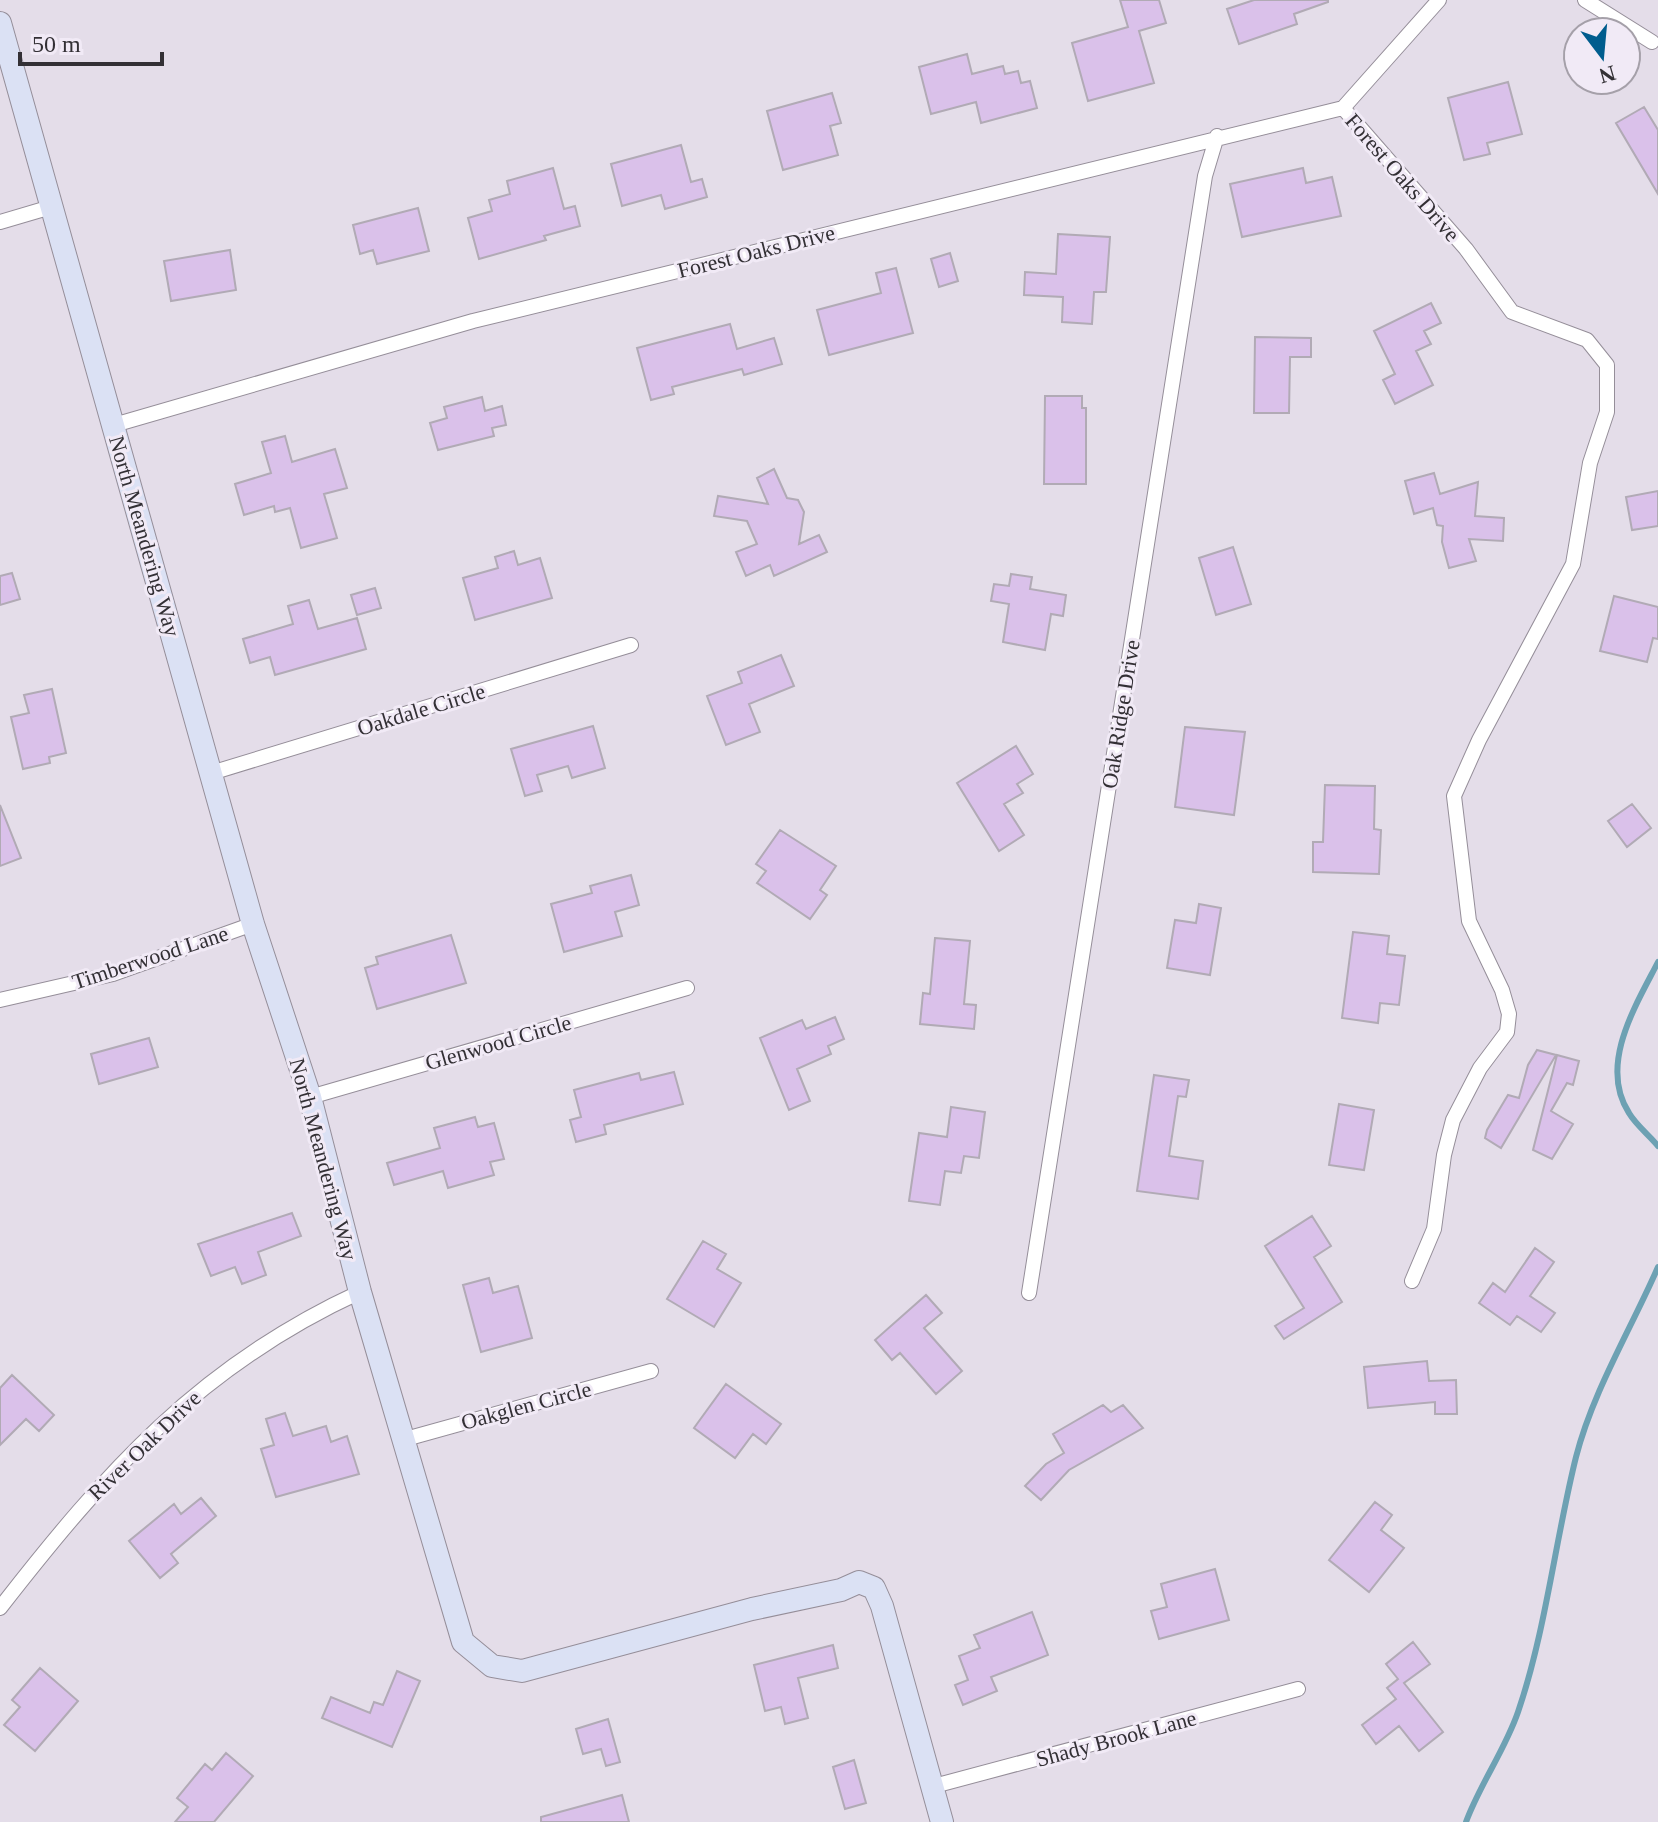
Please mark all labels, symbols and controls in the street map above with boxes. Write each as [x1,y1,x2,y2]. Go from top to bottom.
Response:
scale bar [20,16,162,66]
north arrow [1562,16,1642,96]
text: 50 m [32,31,81,57]
text: N [1596,61,1618,89]
street label: Forest Oaks Drive [1340,108,1465,246]
street label: Forest Oaks Drive [675,220,837,283]
street label: North Meandering Way [104,433,185,640]
street label: Oak Ridge Drive [1096,638,1145,790]
street label: Oakdale Circle [354,678,488,741]
street label: Timberwood Lane [69,921,231,994]
street label: Glenwood Circle [422,1010,574,1075]
street label: North Meandering Way [285,1055,363,1263]
street label: Oakglen Circle [458,1376,594,1435]
street label: River Oak Drive [83,1385,206,1505]
street label: Shady Brook Lane [1033,1705,1199,1772]

